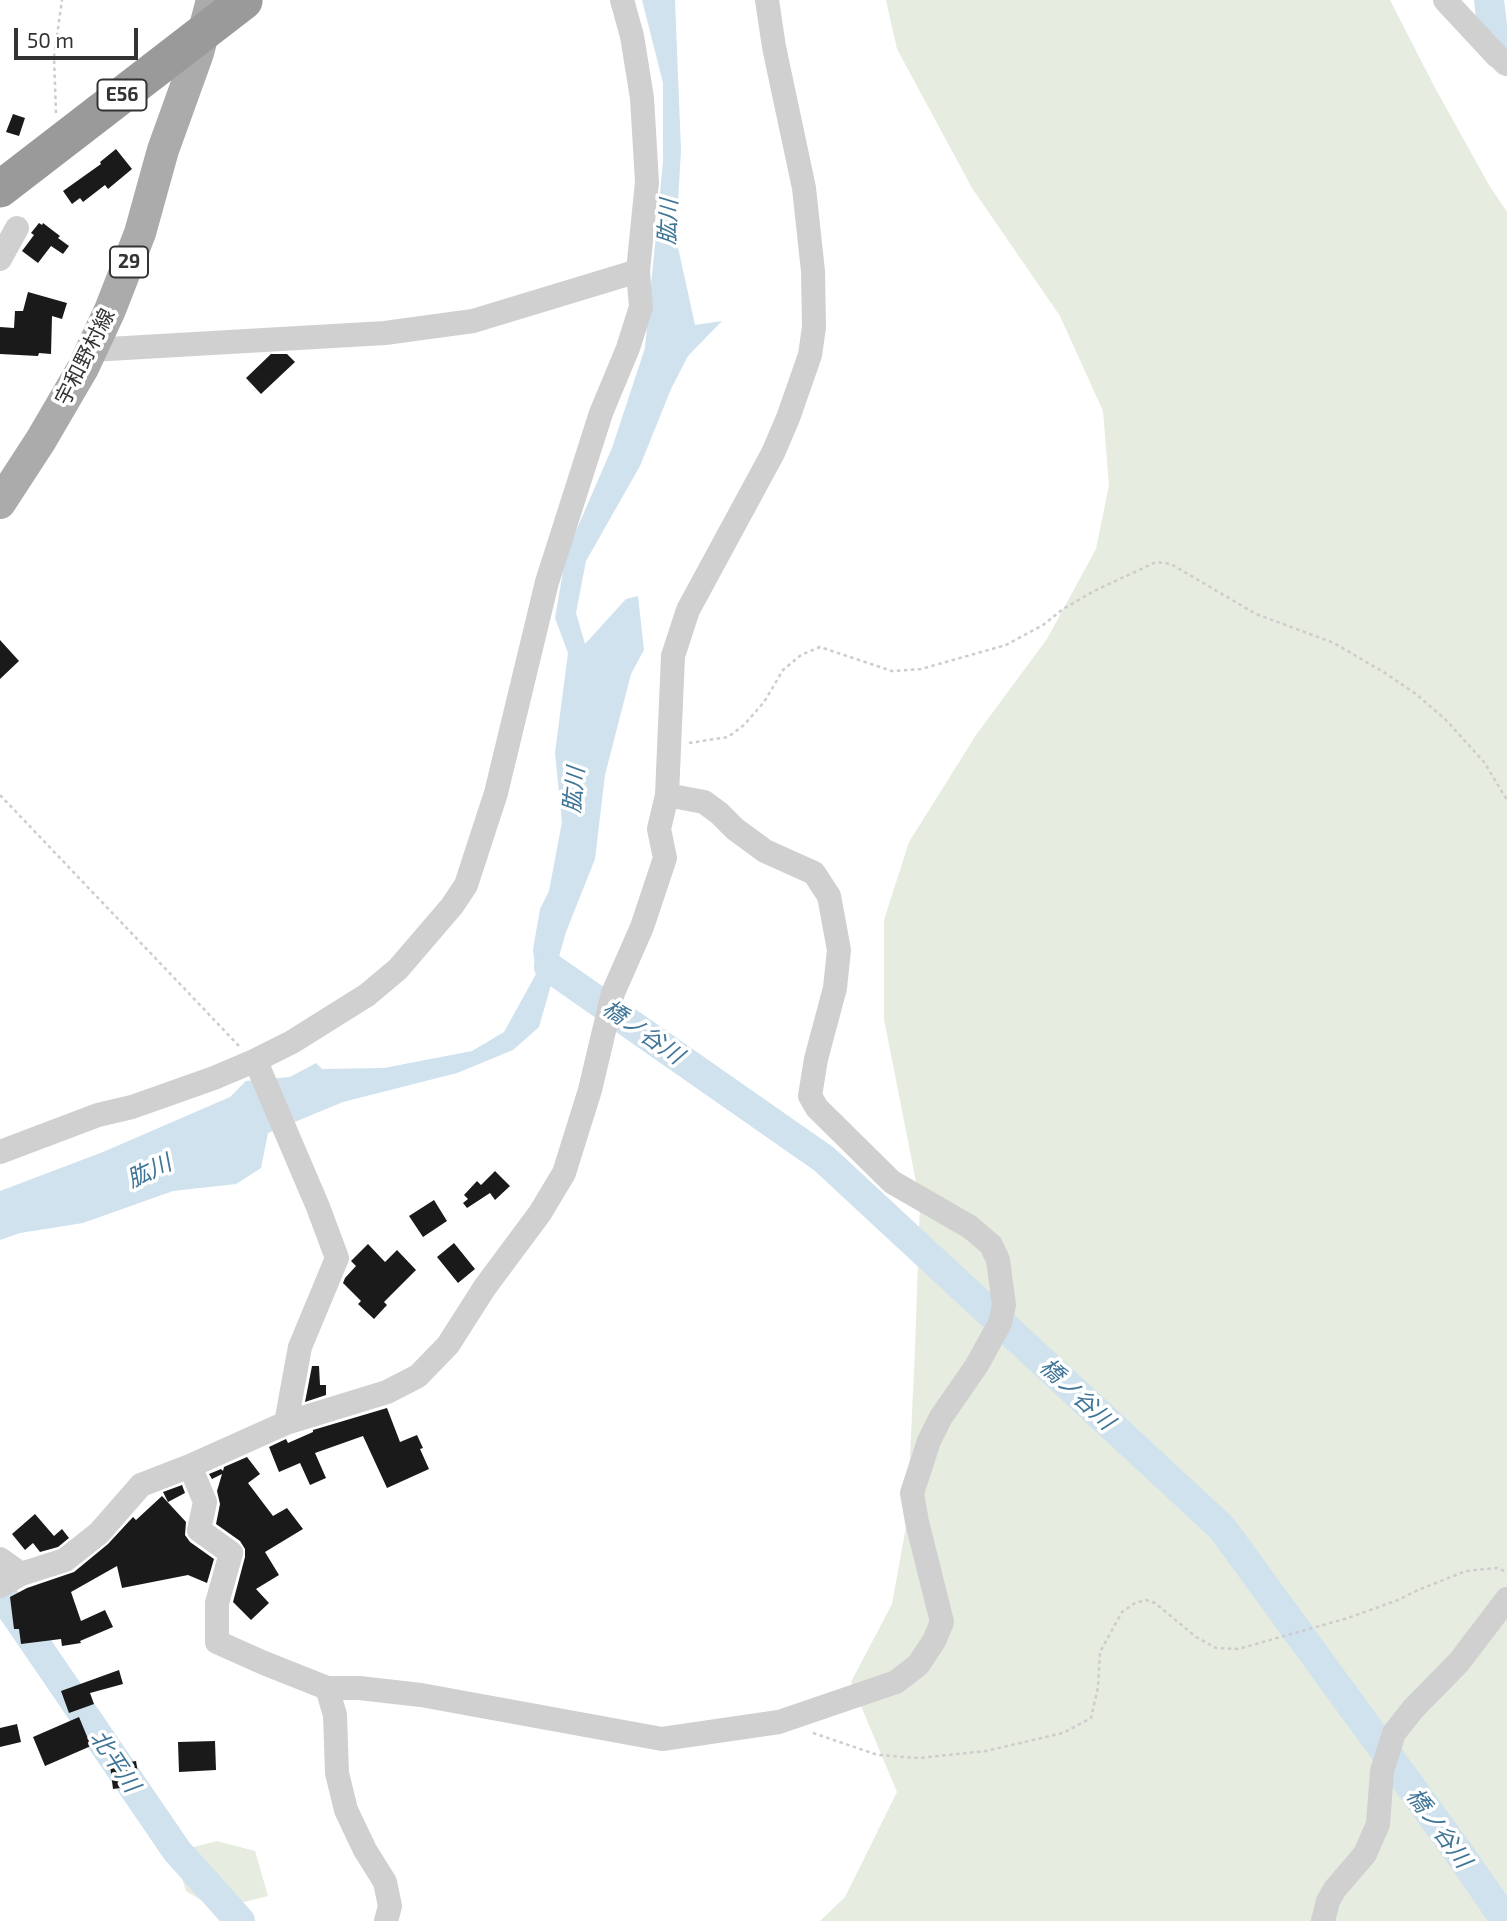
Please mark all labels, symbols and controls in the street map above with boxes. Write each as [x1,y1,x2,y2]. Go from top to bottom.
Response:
scale bar [18,14,142,58]
text: 50 m [27,27,74,52]
road number: E56 [97,80,146,110]
water label: 肱川 [653,198,683,246]
road number: 29 [110,246,148,278]
street label: 宇和野村線 [50,305,120,409]
water label: 肱川 [558,766,590,814]
water label: 橋ノ谷川 [597,994,689,1070]
water label: 肱川 [122,1149,176,1193]
water label: 橋ノ谷川 [1034,1353,1120,1435]
water label: 北平川 [84,1725,146,1797]
water label: 橋ノ谷川 [1401,1783,1477,1873]

